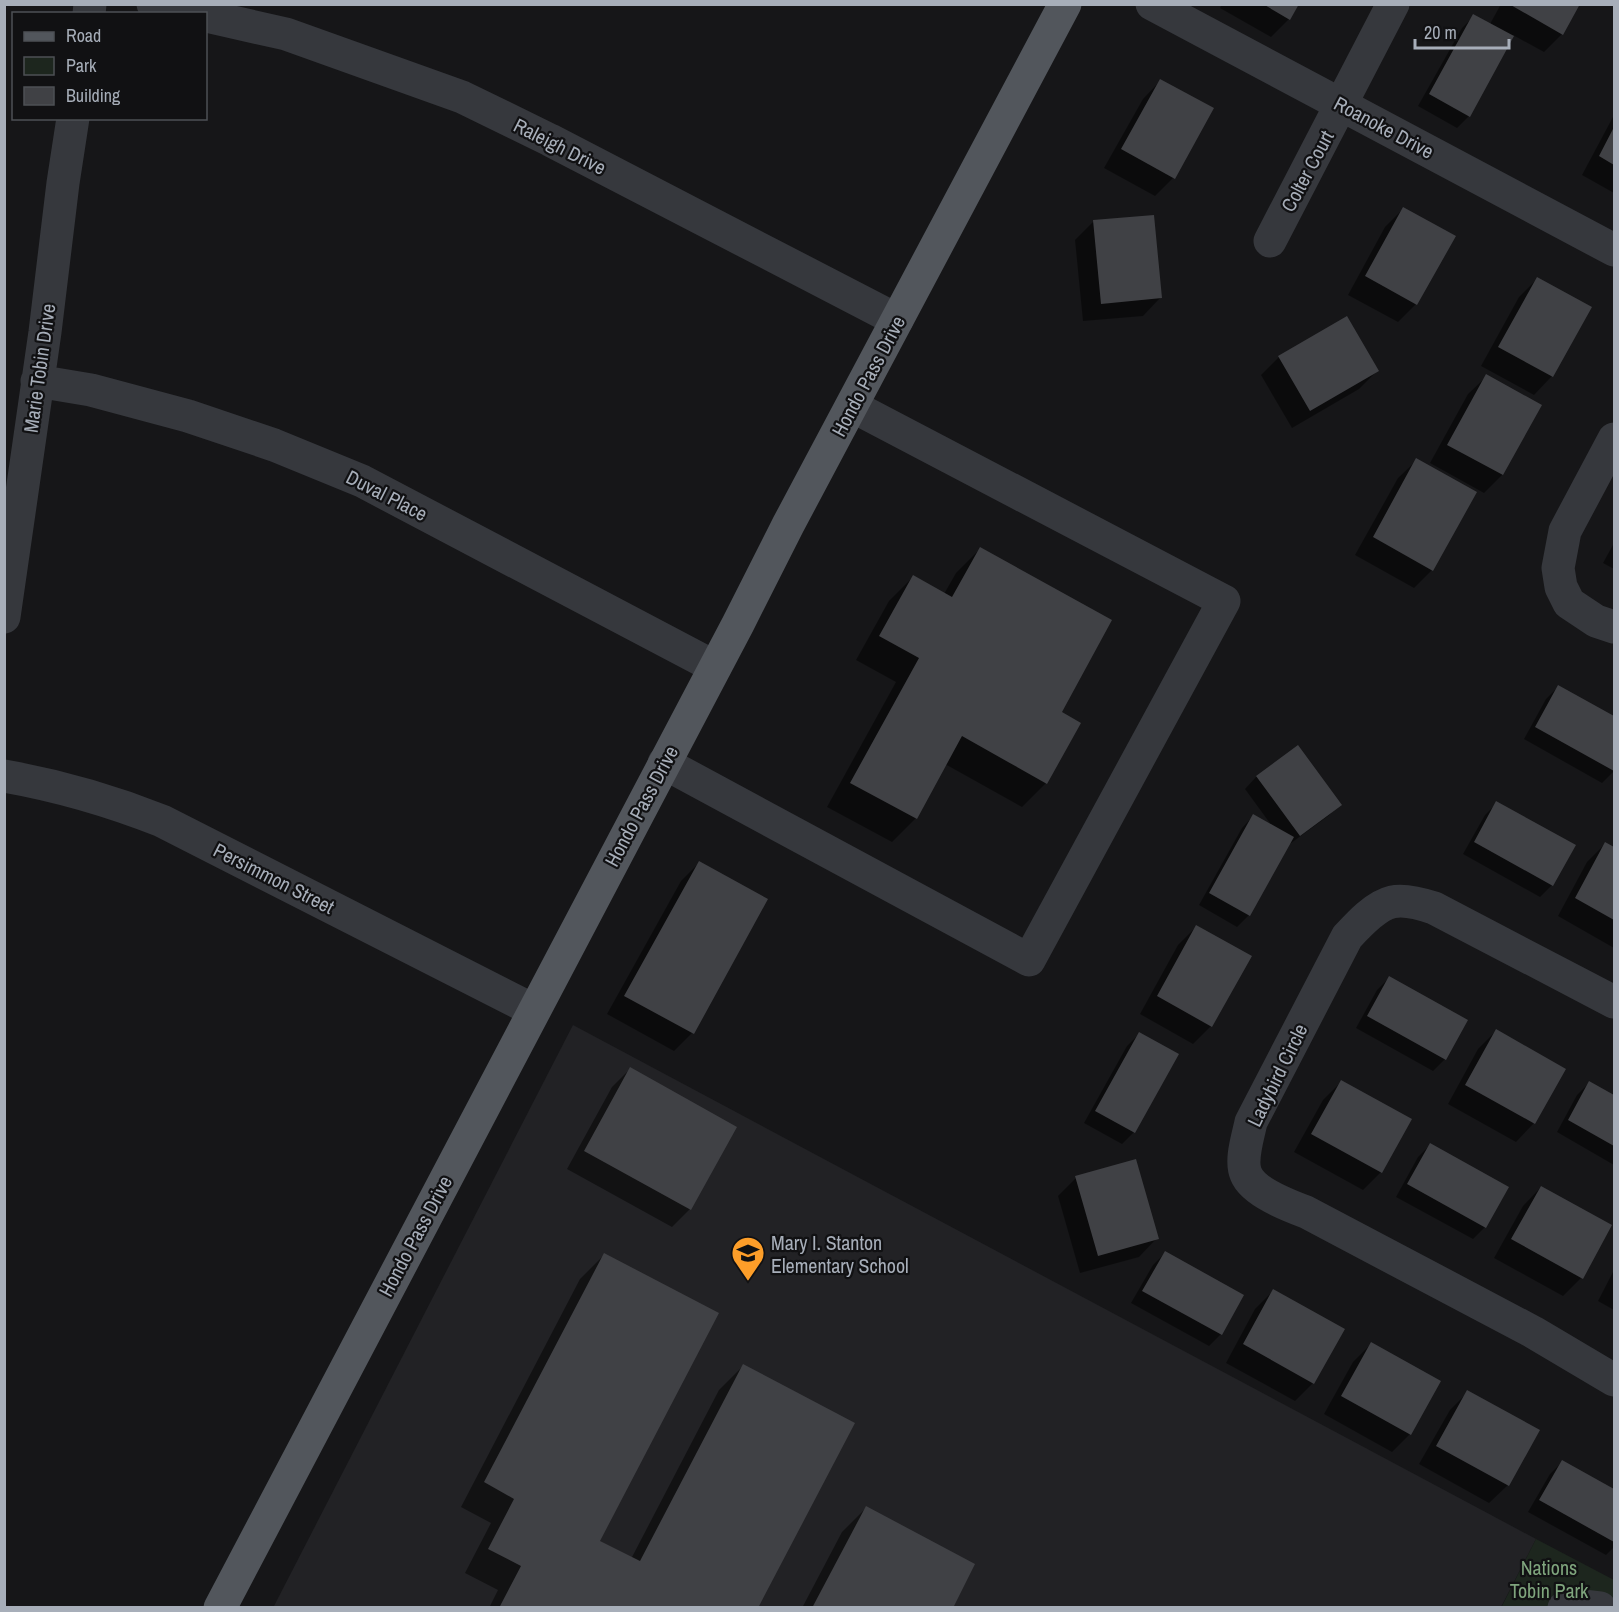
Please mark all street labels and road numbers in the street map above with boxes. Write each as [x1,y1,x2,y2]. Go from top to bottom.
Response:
street label: Roanoke Drive [1329,89,1439,165]
street label: Raleigh Drive [509,111,611,181]
street label: Colter Court [1274,125,1340,216]
street label: Marie Tobin Drive [17,302,61,434]
street label: Hondo Pass Drive [825,311,911,441]
street label: Duval Place [342,463,432,527]
street label: Hondo Pass Drive [598,741,684,871]
street label: Persimmon Street [209,836,339,920]
street label: Ladybird Circle [1240,1019,1314,1131]
street label: Hondo Pass Drive [372,1171,458,1301]

